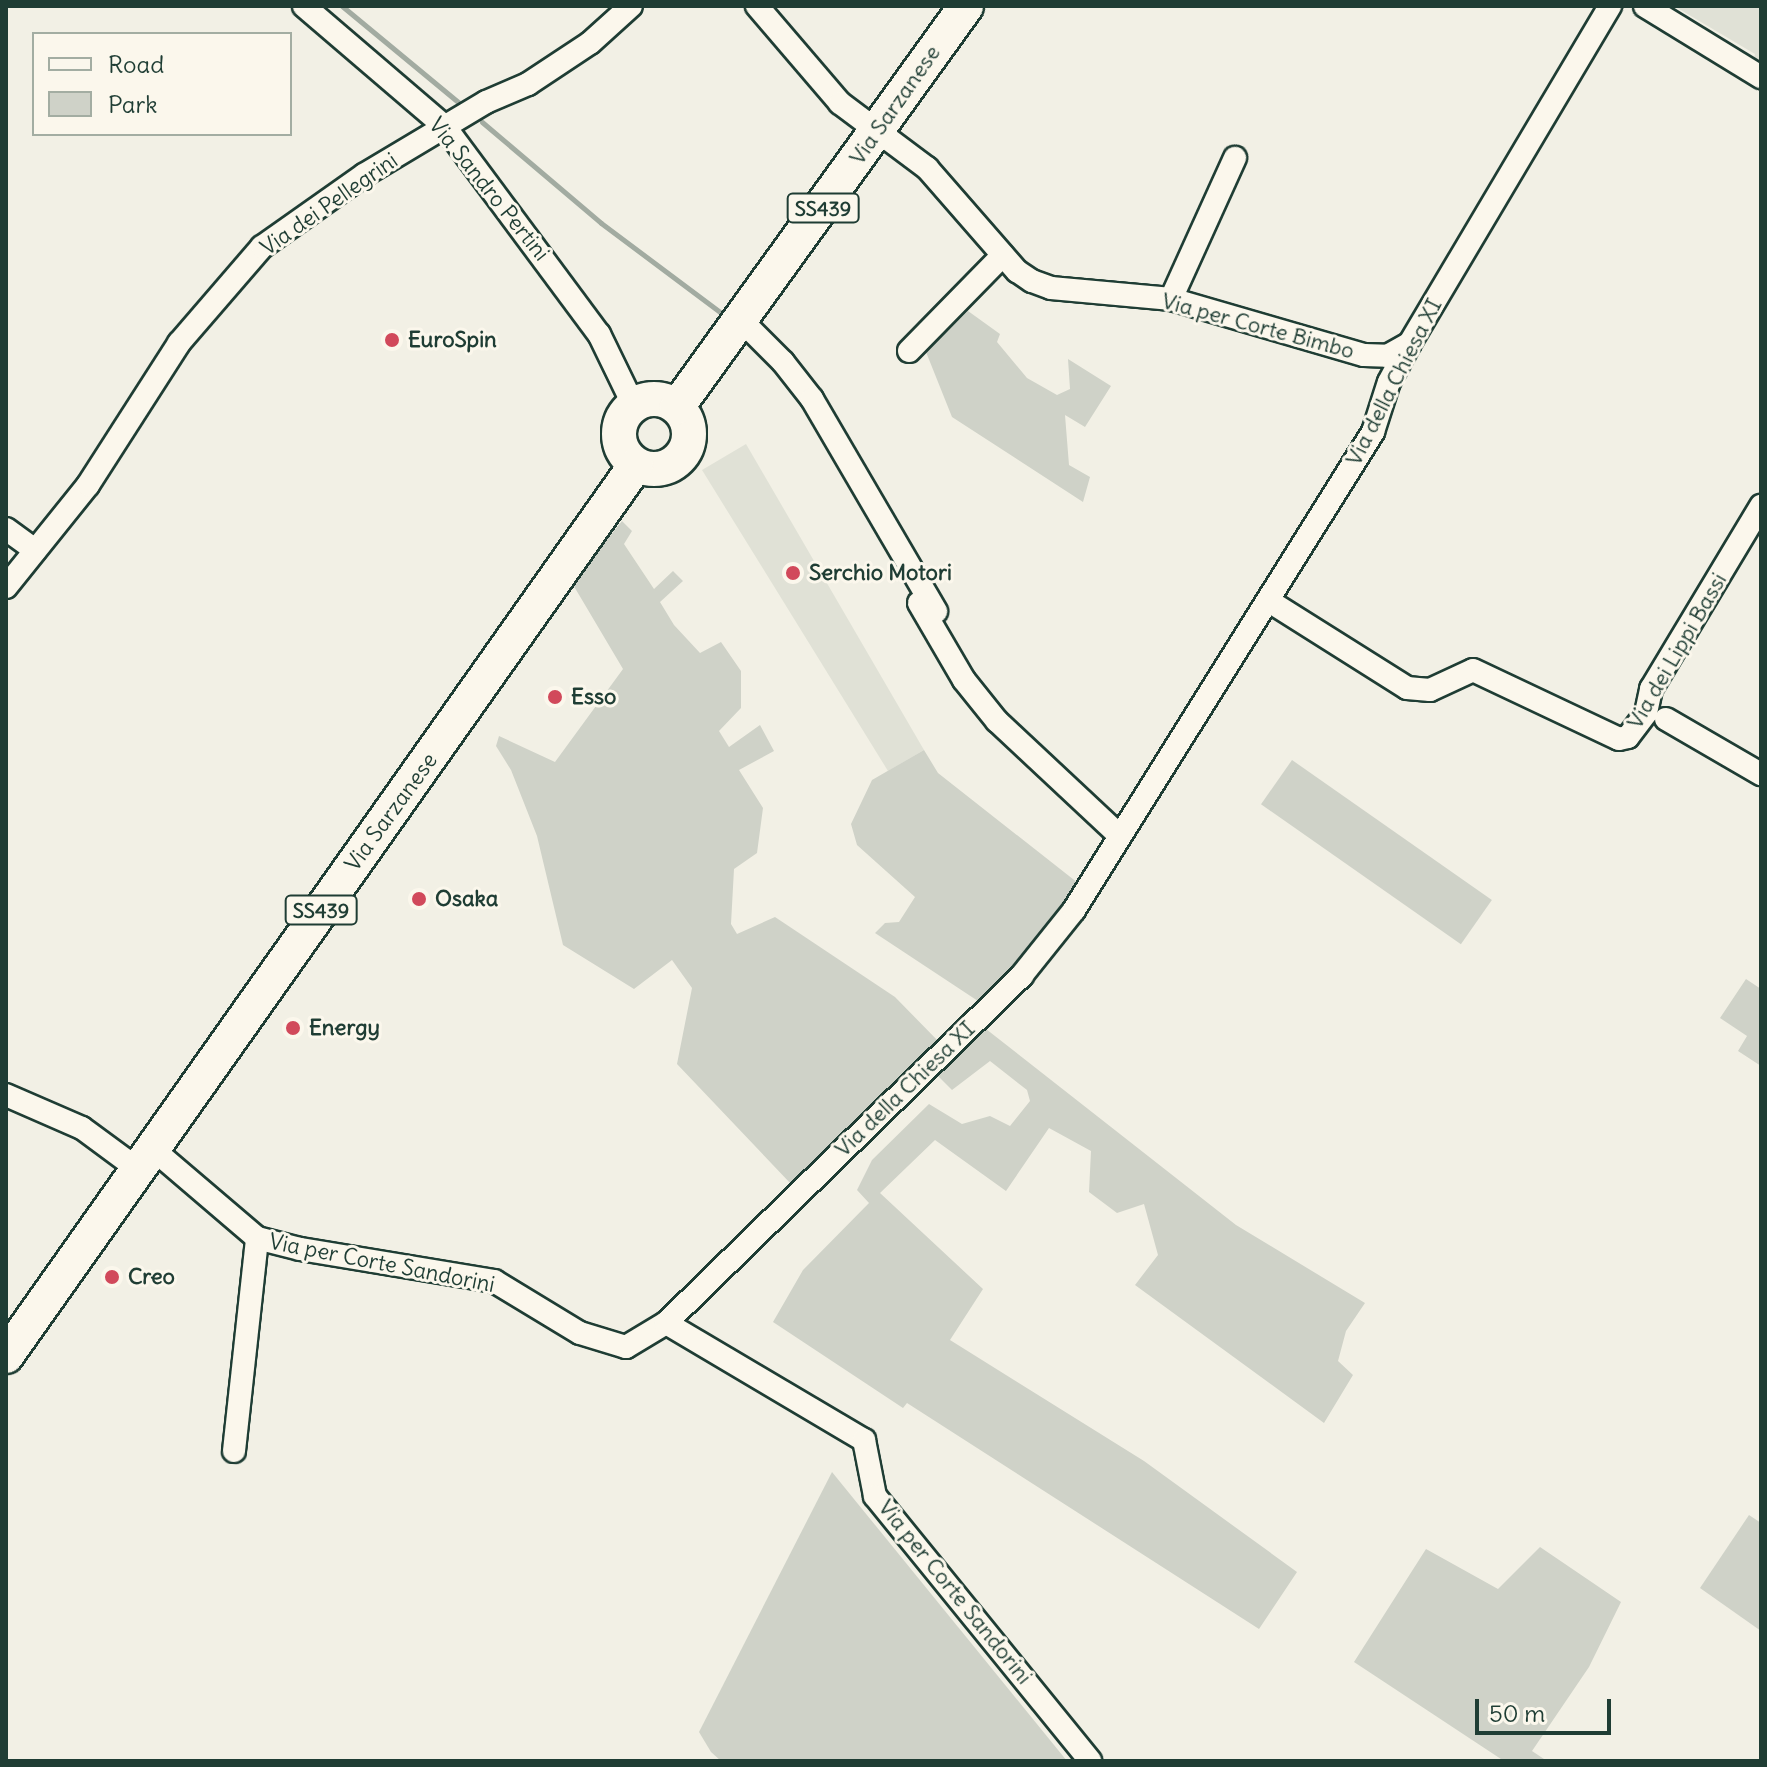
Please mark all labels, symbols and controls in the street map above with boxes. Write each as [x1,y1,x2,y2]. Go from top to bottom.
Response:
legend [32,32,292,136]
street label: Via Sarzanese [844,40,946,170]
text: Road [108,49,164,79]
text: Park [108,89,158,119]
street label: Via Sandro Pertini [423,112,555,266]
street label: Via dei Pellegrini [255,147,403,261]
road number: SS439 [785,192,861,224]
street label: Via per Corte Bimbo [1159,288,1357,364]
street label: Via della Chiesa XI [1340,294,1448,470]
place label: EuroSpin [408,327,497,353]
marker: EuroSpin [383,331,401,349]
place label: Serchio Motori [809,560,952,586]
marker: Serchio Motori [784,564,802,582]
street label: Via dei Lippi Bassi [1622,568,1732,734]
place label: Esso [571,684,616,710]
marker: Esso [546,688,564,706]
street label: Via Sarzanese [339,748,443,876]
place label: Osaka [435,886,498,912]
marker: Osaka [410,890,428,908]
road number: SS439 [283,894,359,926]
place label: Energy [309,1015,380,1041]
street label: Via della Chiesa XI [830,1016,980,1162]
marker: Energy [284,1019,302,1037]
street label: Via per Corte Sandorini [267,1228,497,1298]
place label: Creo [128,1264,175,1290]
marker: Creo [103,1268,121,1286]
street label: Via per Corte Sandorini [873,1495,1037,1689]
scale bar [1479,1683,1615,1733]
text: 50 m [1489,1698,1545,1728]

